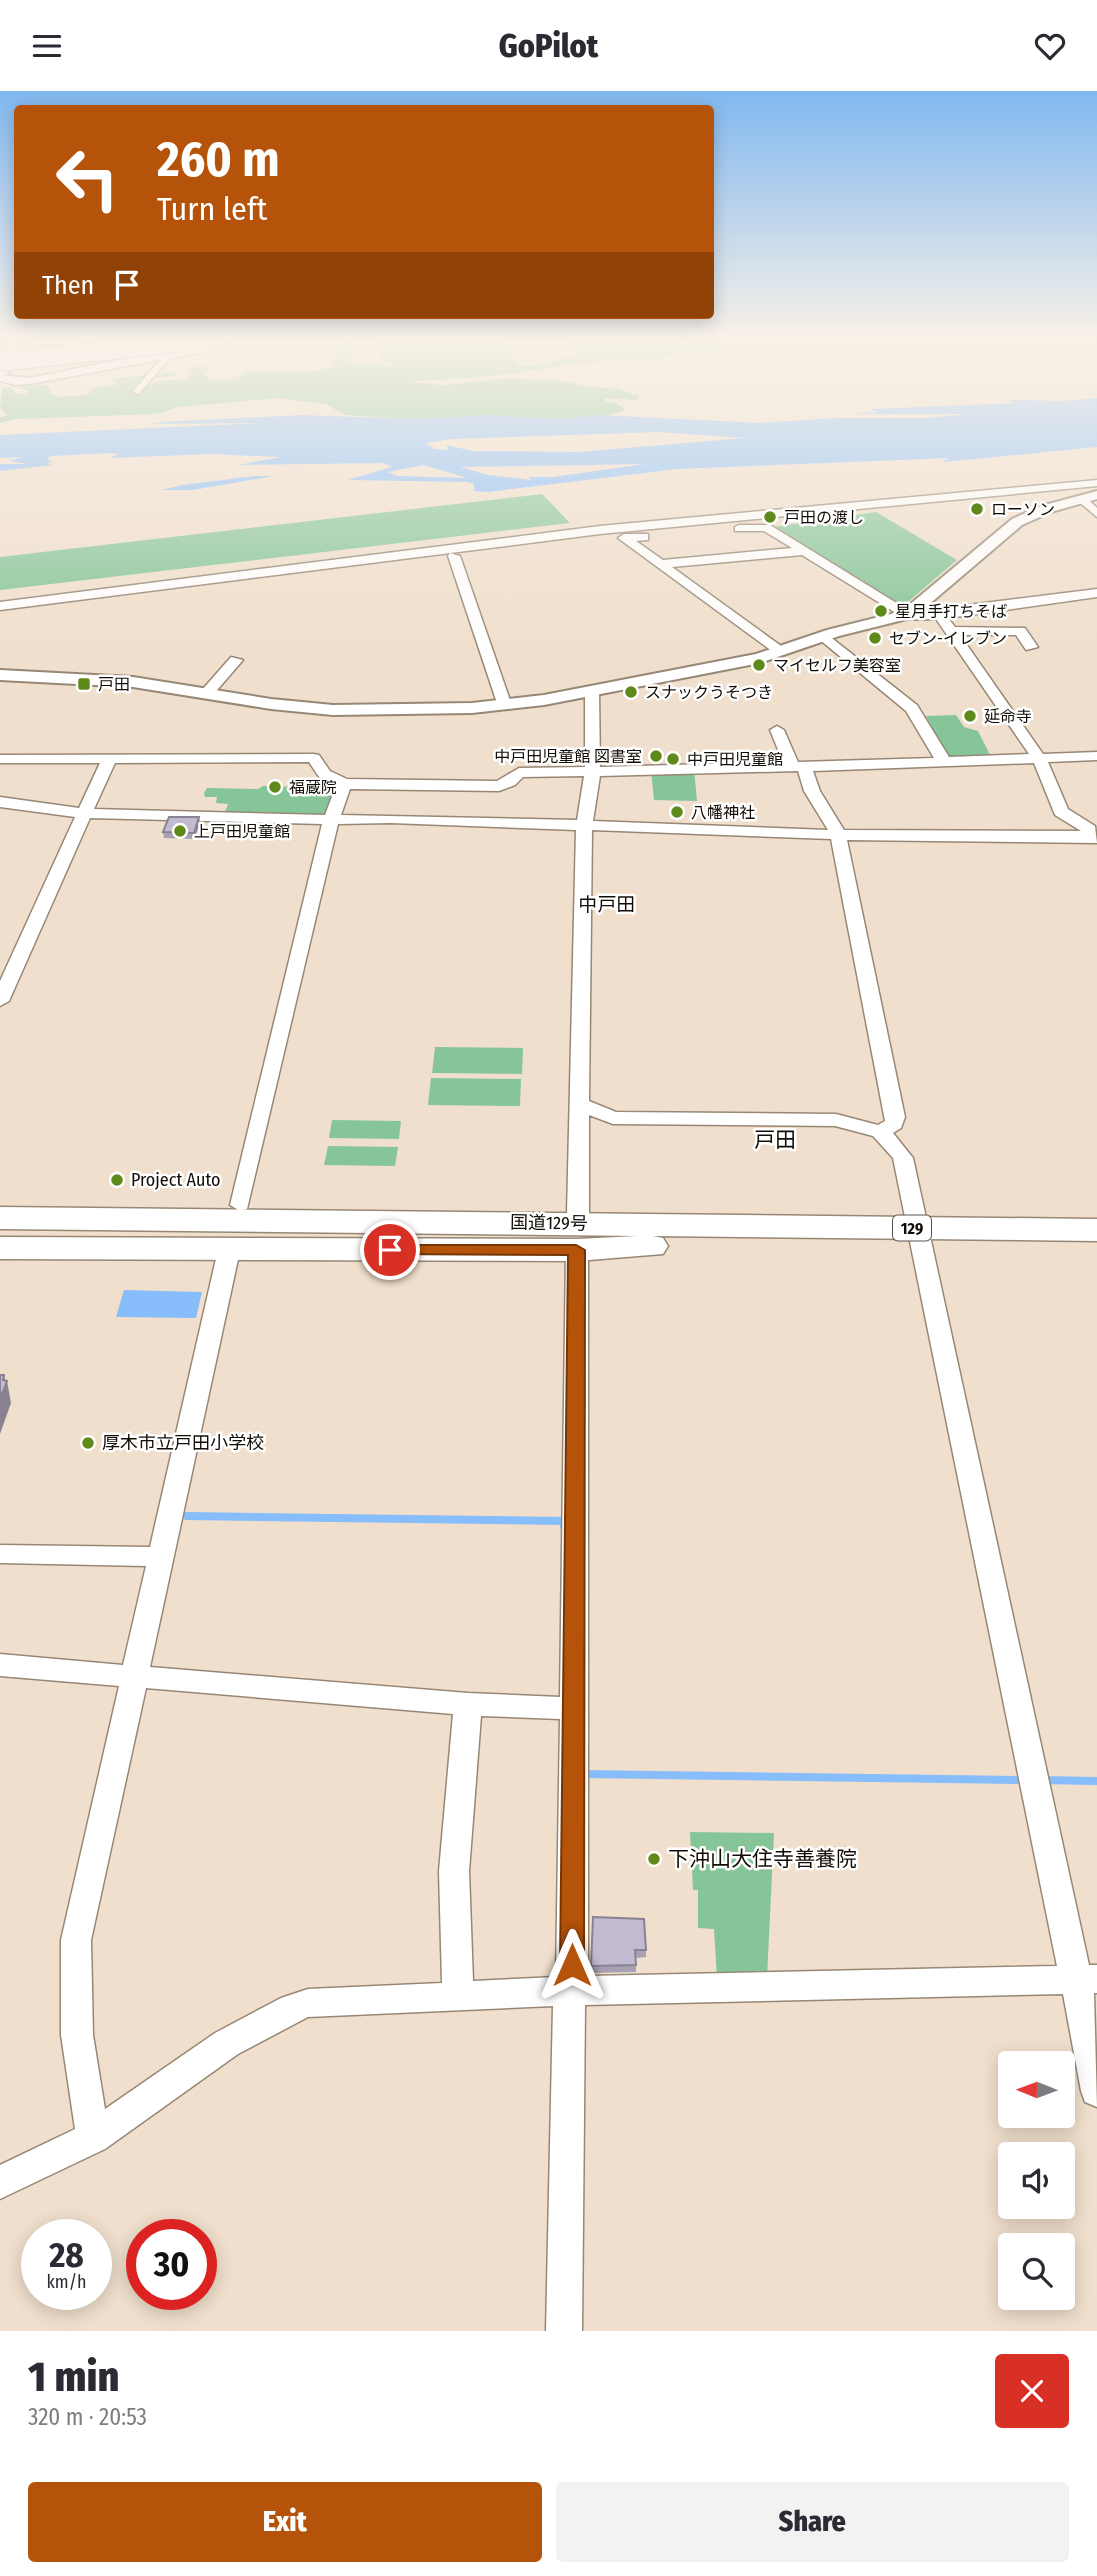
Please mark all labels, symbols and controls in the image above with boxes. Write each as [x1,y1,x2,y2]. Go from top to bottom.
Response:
icon: menu [28,27,66,65]
text: GoPilot [499,27,598,65]
icon: heart [1031,27,1069,65]
text: 260 m [157,130,280,189]
icon: left [42,133,133,224]
text: Turn left [157,190,267,228]
icon: arrive [108,266,146,304]
text: Then [42,270,94,301]
place label: ローソン [991,500,1055,519]
marker: ローソン [969,501,985,517]
place label: 戸田の渡し [784,508,864,527]
marker: 戸田の渡し [762,509,778,525]
place label: 星月手打ちそば [895,602,1007,621]
marker: 星月手打ちそば [873,603,889,619]
place label: セブン-イレブン [889,629,1007,648]
marker: セブン-イレブン [867,630,883,646]
place label: マイセルフ美容室 [773,656,901,675]
marker: マイセルフ美容室 [751,657,767,673]
place label: 戸田 [98,675,130,694]
marker: 戸田 [76,676,92,692]
place label: スナックうそつき [645,683,773,702]
marker: スナックうそつき [623,684,639,700]
place label: 延命寺 [984,707,1032,726]
marker: 延命寺 [962,708,978,724]
place label: 中戸田児童館 図書室 [494,747,642,766]
marker: 中戸田児童館 図書室 [648,748,664,764]
place label: 中戸田児童館 [687,750,783,769]
marker: 中戸田児童館 [665,751,681,767]
place label: 福蔵院 [289,778,337,797]
marker: 福蔵院 [267,779,283,795]
place label: 八幡神社 [691,803,755,822]
marker: 八幡神社 [669,804,685,820]
place label: 上戸田児童館 [194,822,290,841]
marker: 上戸田児童館 [172,823,188,839]
district label: 中戸田 [578,893,636,916]
district label: 戸田 [754,1127,796,1153]
place label: Project Auto [131,1169,221,1191]
marker: Project Auto [109,1172,125,1188]
street label: 国道129号 [510,1211,588,1235]
road number: 129 [893,1215,931,1240]
pin [360,1220,420,1280]
icon: arrive [371,1231,409,1269]
place label: 厚木市立戸田小学校 [102,1432,264,1454]
marker: 厚木市立戸田小学校 [80,1435,96,1451]
place label: 下沖山大住寺善養院 [668,1846,857,1872]
marker: 下沖山大住寺善養院 [646,1851,662,1867]
position arrow [535,1928,609,2002]
north arrow [998,2051,1074,2128]
map controls [998,2051,1075,2310]
button: sound [998,2142,1075,2219]
speed limit sign: 30 [126,2219,217,2310]
button: search [998,2233,1075,2310]
text: 28 [49,2234,84,2276]
text: km/h [46,2271,87,2293]
text: 1 min [28,2352,119,2402]
button: close [995,2354,1069,2428]
text: 320 m · 20:53 [28,2403,147,2431]
button: Exit [28,2482,542,2562]
button: Share [556,2482,1069,2562]

